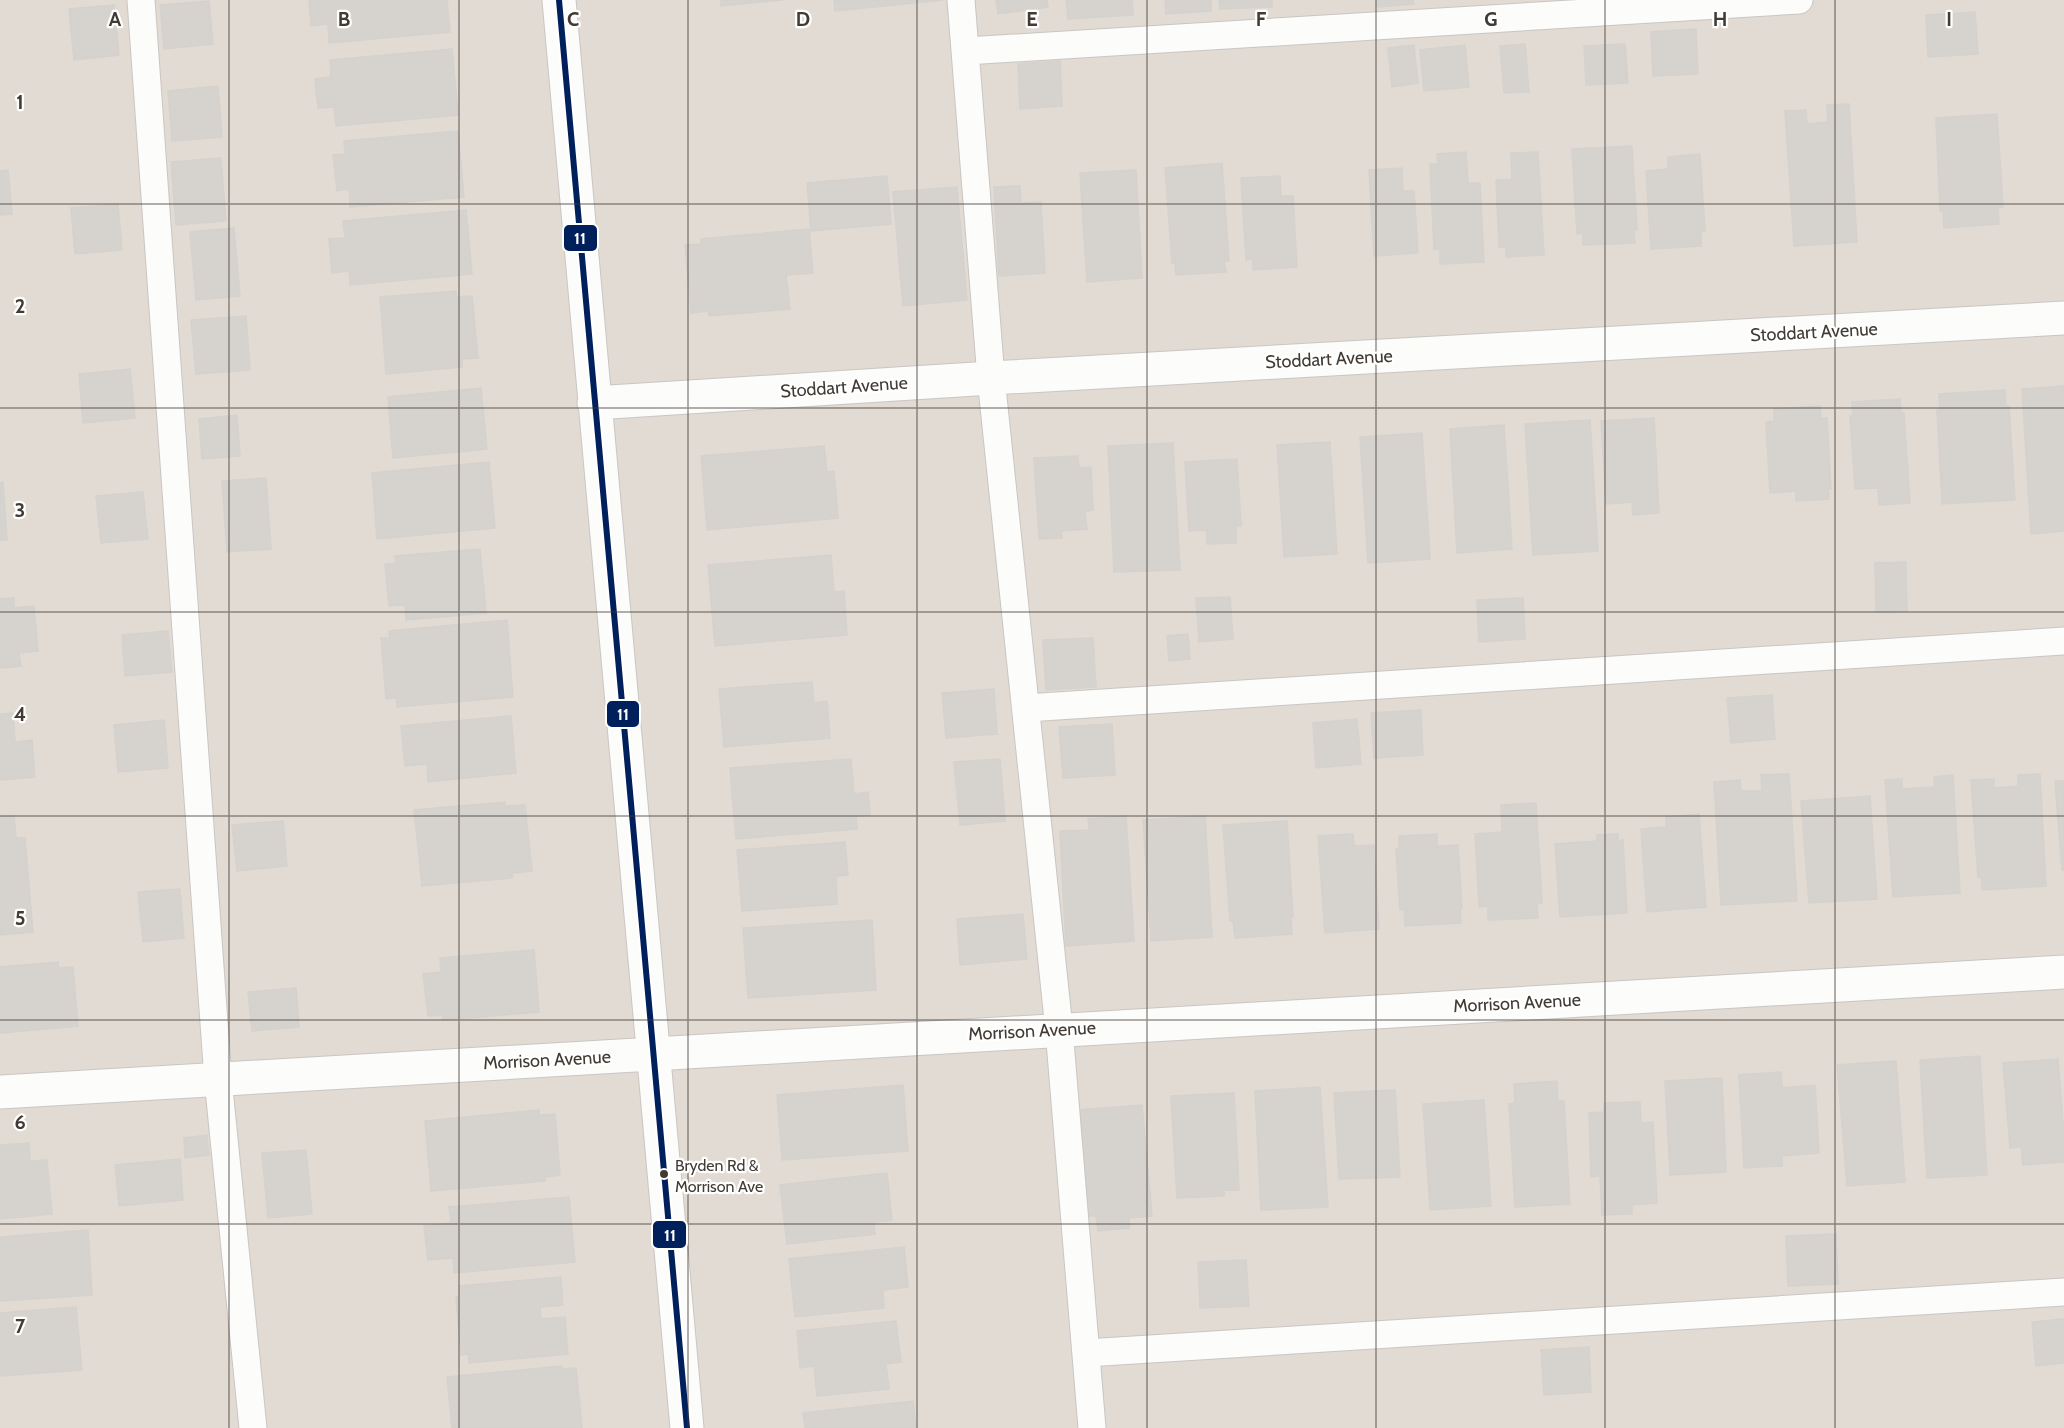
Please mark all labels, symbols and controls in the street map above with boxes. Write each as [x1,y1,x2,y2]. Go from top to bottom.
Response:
text: A [109,7,122,31]
text: B [338,7,350,31]
text: C [567,7,579,31]
text: D [796,7,810,31]
text: E [1026,7,1038,31]
text: F [1256,7,1267,31]
text: G [1484,7,1498,31]
text: H [1713,7,1727,31]
text: I [1946,7,1952,31]
text: 1 [16,90,24,114]
line badge: 11 [563,224,598,252]
text: 11 [574,229,586,248]
text: 2 [15,294,25,318]
street label: Stoddart Avenue [1750,318,1878,346]
street label: Stoddart Avenue [1265,345,1393,373]
street label: Stoddart Avenue [780,372,908,402]
text: 3 [15,498,25,522]
line badge: 11 [606,700,640,728]
text: 4 [14,702,26,726]
text: 11 [617,705,629,724]
text: 5 [15,906,25,930]
street label: Morrison Avenue [1452,989,1582,1017]
street label: Morrison Avenue [967,1017,1097,1045]
street label: Morrison Avenue [482,1046,612,1074]
text: 6 [14,1110,26,1134]
place label: Bryden Rd & Morrison Ave [675,1156,763,1196]
marker: Bryden Rd & Morrison Ave [658,1168,670,1180]
line badge: 11 [652,1220,687,1249]
text: 11 [664,1226,676,1245]
text: 7 [15,1314,26,1338]

